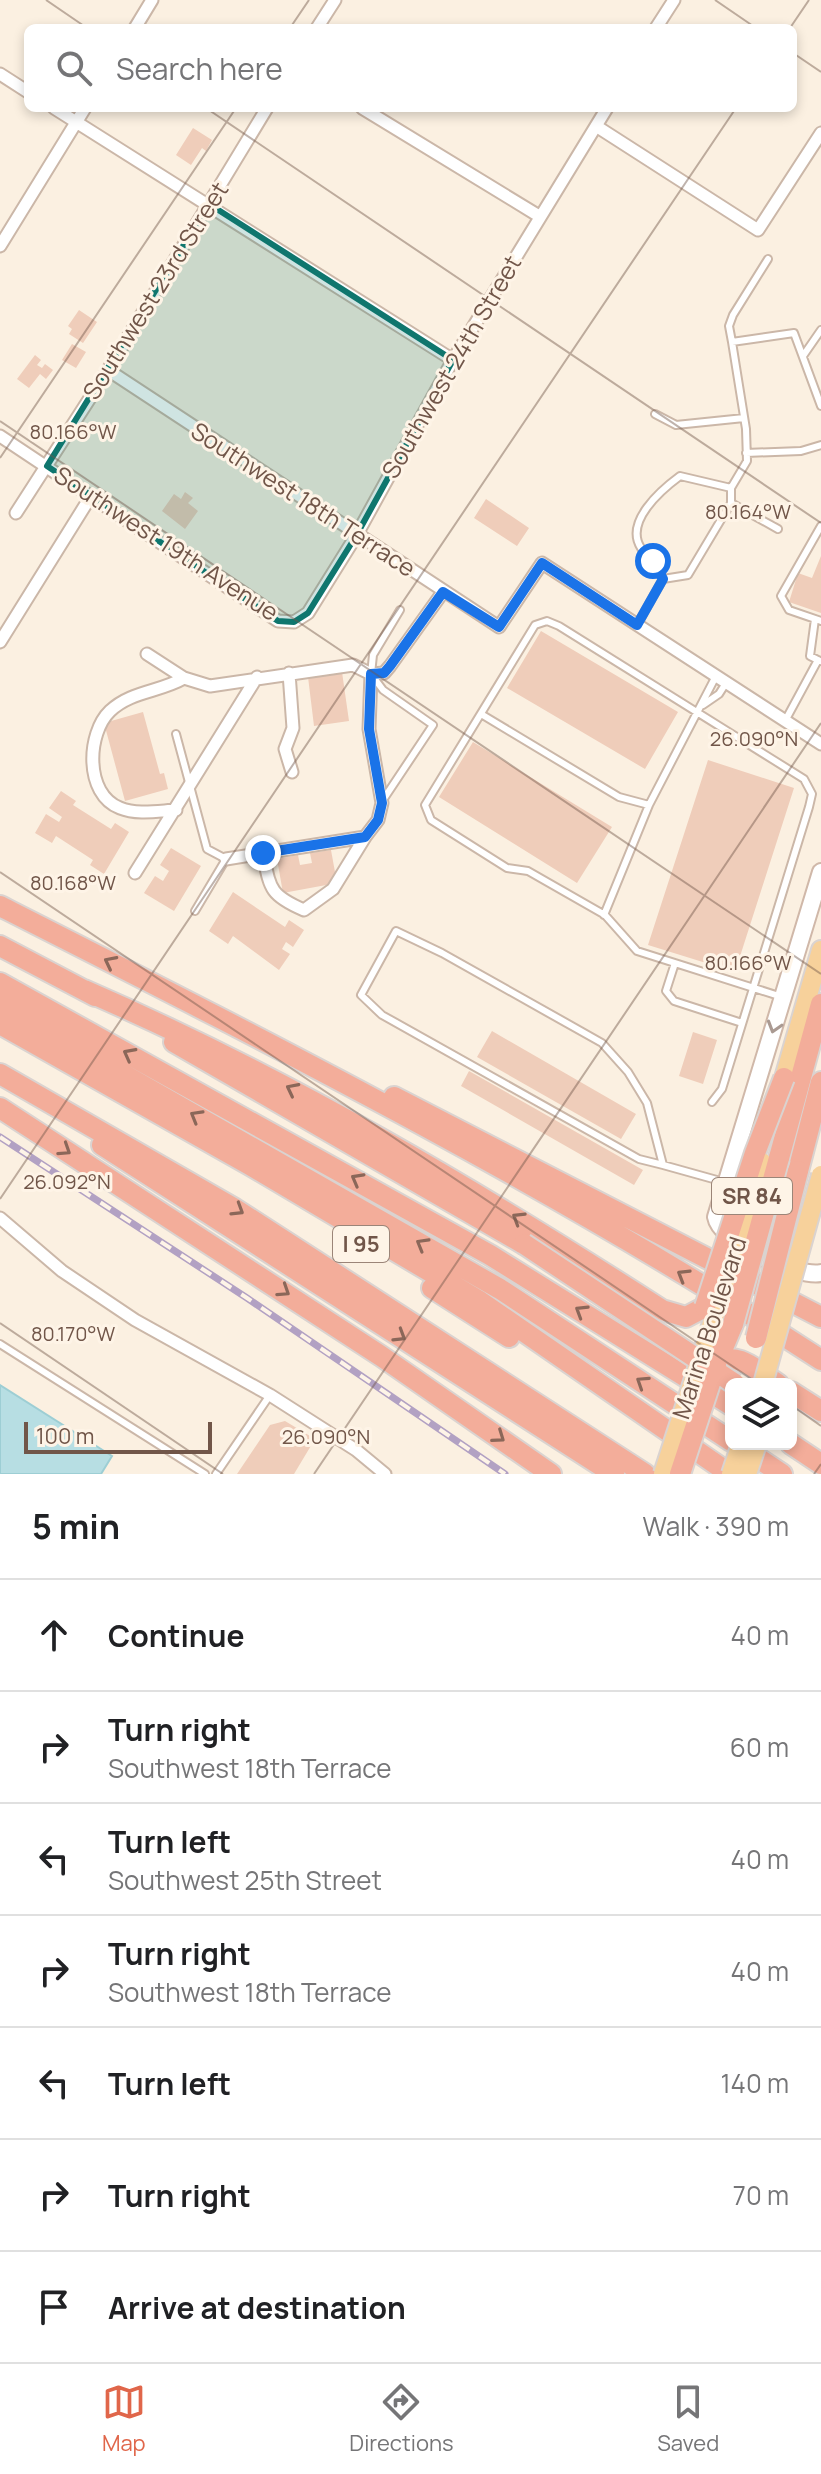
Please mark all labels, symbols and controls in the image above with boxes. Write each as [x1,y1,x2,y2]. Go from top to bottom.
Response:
search box [24,24,797,112]
icon: search [52,46,96,90]
text: Search here [116,48,283,89]
street label: Southwest 23rd Street [74,175,235,405]
street label: Southwest 24th Street [373,249,528,484]
street label: Southwest 18th Terrace [185,414,422,584]
text: 80.166°W [30,418,117,445]
street label: Southwest 19th Avenue [48,458,285,628]
text: 80.164°W [705,498,791,525]
route start [635,543,671,579]
text: 26.090°N [710,725,798,752]
route end [245,835,281,871]
text: 80.168°W [30,869,116,896]
text: 80.166°W [705,949,792,976]
one-way arrow [103,956,118,972]
one-way arrow [767,1019,783,1033]
one-way arrow [123,1048,138,1063]
one-way arrow [286,1083,300,1098]
one-way arrow [191,1110,205,1126]
one-way arrow [57,1140,71,1155]
text: 26.092°N [23,1168,111,1195]
one-way arrow [351,1173,366,1189]
road number: SR 84 [712,1178,792,1214]
one-way arrow [229,1200,244,1216]
one-way arrow [512,1213,526,1228]
road number: I 95 [333,1226,389,1262]
street label: Marina Boulevard [664,1232,754,1423]
one-way arrow [416,1239,430,1254]
one-way arrow [677,1269,692,1285]
one-way arrow [275,1282,289,1297]
one-way arrow [576,1305,590,1320]
text: 80.170°W [31,1320,115,1347]
one-way arrow [391,1326,405,1341]
one-way arrow [637,1377,651,1392]
map controls [725,1378,797,1450]
button: layers [725,1378,797,1450]
scale bar [24,1418,212,1454]
text: 100 m [36,1421,94,1451]
text: 26.090°N [282,1423,370,1450]
one-way arrow [490,1427,504,1442]
text: 5 min [32,1503,120,1549]
text: Walk · 390 m [643,1508,789,1544]
icon: ahead [32,1613,76,1657]
text: Continue [108,1615,244,1656]
text: 40 m [731,1617,789,1653]
text: Turn right [108,1709,251,1750]
icon: right [32,1725,76,1769]
text: 60 m [730,1729,789,1765]
text: Southwest 18th Terrace [108,1750,391,1786]
text: Turn left [108,1821,231,1862]
icon: left [32,1837,76,1881]
text: 40 m [731,1841,789,1877]
text: Southwest 25th Street [108,1862,382,1898]
text: Turn right [108,1933,251,1974]
icon: right [32,1949,76,1993]
text: 40 m [731,1953,789,1989]
text: Southwest 18th Terrace [108,1974,391,2010]
icon: left [32,2061,76,2105]
text: Turn left [108,2063,231,2104]
text: 140 m [720,2065,789,2101]
icon: right [32,2173,76,2217]
text: Turn right [108,2175,251,2216]
text: 70 m [733,2177,789,2213]
icon: arrive [32,2285,76,2329]
text: Arrive at destination [108,2287,406,2328]
tab: Map [102,2380,146,2458]
tab: Directions [349,2380,454,2458]
tab: Saved [657,2380,719,2458]

